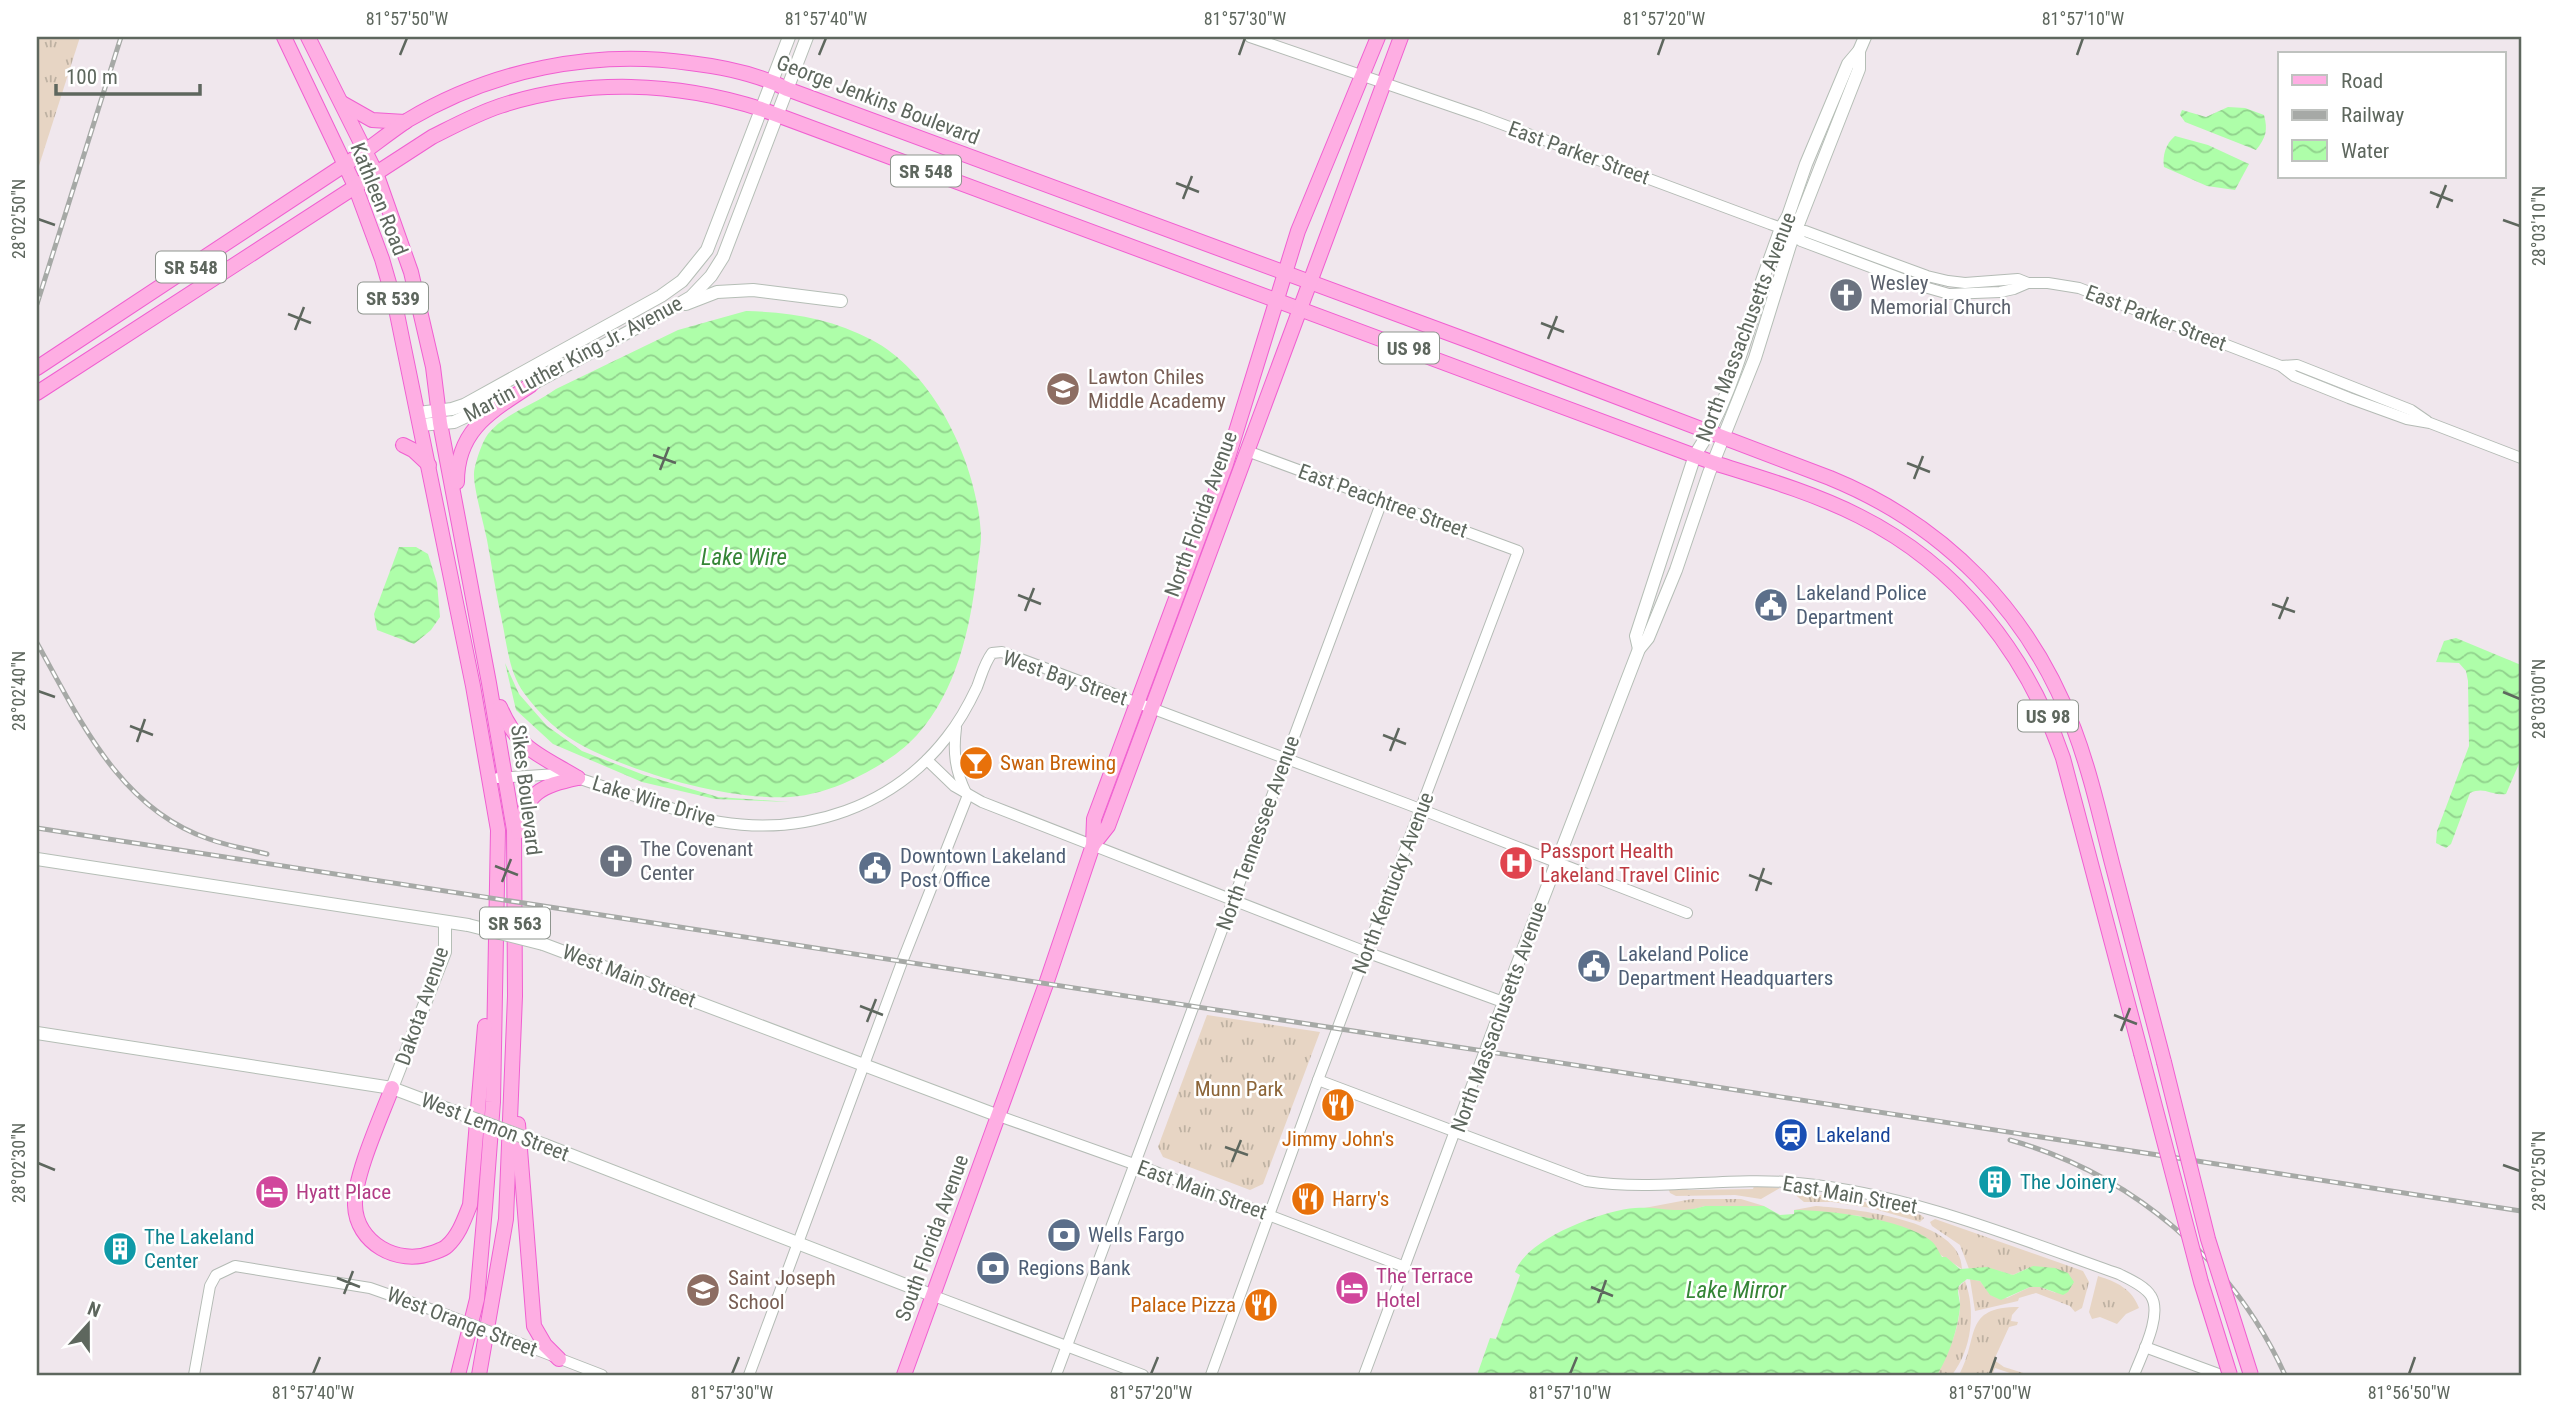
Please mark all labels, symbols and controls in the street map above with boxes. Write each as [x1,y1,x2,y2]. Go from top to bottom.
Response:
text: 81°57'50"W [366,8,449,29]
text: 81°57'40"W [785,8,868,29]
text: 81°57'30"W [1204,8,1287,29]
text: 81°57'20"W [1623,8,1706,29]
text: 81°57'10"W [2042,8,2125,29]
street label: George Jenkins Boulevard [773,50,983,150]
scale bar [56,52,200,96]
legend [2278,52,2506,178]
text: 100 m [66,65,118,89]
text: Road [2341,69,2383,93]
text: Railway [2341,103,2404,127]
street label: East Parker Street [1505,116,1653,190]
street label: Kathleen Road [345,139,413,259]
text: Water [2341,139,2389,163]
road number: SR 548 [891,155,961,186]
text: 28°02'50"N [8,179,29,259]
text: 28°03'10"N [2528,186,2549,266]
street label: North Massachusetts Avenue [1691,209,1801,445]
road number: SR 548 [156,252,226,282]
place label: Wesley Memorial Church [1870,271,2011,319]
church icon: Wesley Memorial Church [1827,276,1865,314]
street label: East Parker Street [2082,280,2230,356]
road number: SR 539 [358,282,428,314]
street label: Martin Luther King Jr. Avenue [460,291,686,427]
road number: US 98 [1379,332,1439,364]
place label: Lawton Chiles Middle Academy [1088,365,1226,413]
school or university icon: Lawton Chiles Middle Academy [1044,370,1082,408]
street label: North Florida Avenue [1160,428,1242,600]
street label: East Peachtree Street [1295,459,1471,543]
water label: Lake Wire [701,544,787,571]
place label: Lakeland Police Department [1796,581,1927,629]
public building icon: Lakeland Police Department [1752,586,1790,624]
street label: West Bay Street [1000,645,1130,711]
text: 28°02'40"N [8,651,29,731]
text: 28°03'00"N [2528,659,2549,739]
road number: US 98 [2018,701,2078,732]
street label: Sikes Boulevard [506,723,546,857]
street label: North Tennessee Avenue [1212,732,1304,934]
bar icon: Swan Brewing [957,744,995,782]
place label: Swan Brewing [1000,751,1116,775]
street label: Lake Wire Drive [589,771,719,831]
street label: North Kentucky Avenue [1347,789,1439,977]
place label: The Covenant Center [640,837,753,885]
place label: Passport Health Lakeland Travel Clinic [1540,839,1720,887]
church icon: The Covenant Center [597,842,635,880]
place label: Downtown Lakeland Post Office [900,844,1066,892]
hospital icon: Passport Health Lakeland Travel Clinic [1497,844,1535,882]
public building icon: Downtown Lakeland Post Office [856,849,894,887]
street label: North Massachusetts Avenue [1446,898,1552,1135]
road number: SR 563 [480,908,550,939]
street label: West Main Street [559,940,699,1012]
place label: Lakeland Police Department Headquarters [1618,942,1833,990]
street label: Dakota Avenue [391,944,454,1068]
public building icon: Lakeland Police Department Headquarters [1575,947,1613,985]
park label: Munn Park [1195,1077,1284,1101]
restaurant icon: Jimmy John's [1319,1086,1357,1124]
street label: West Lemon Street [418,1088,572,1166]
station icon: Lakeland [1772,1116,1810,1154]
text: 28°02'30"N [8,1123,29,1203]
place label: Lakeland [1816,1123,1891,1147]
place label: Jimmy John's [1282,1127,1394,1151]
text: 28°02'50"N [2528,1131,2549,1211]
street label: South Florida Avenue [891,1151,973,1324]
street label: East Main Street [1134,1155,1270,1225]
building icon: The Joinery [1976,1163,2014,1201]
place label: The Joinery [2020,1170,2117,1194]
street label: East Main Street [1781,1171,1919,1219]
hotel icon: Hyatt Place [253,1173,291,1211]
place label: Hyatt Place [296,1180,391,1204]
restaurant icon: Harry's [1289,1180,1327,1218]
place label: Harry's [1332,1187,1389,1211]
bank icon: Wells Fargo [1045,1216,1083,1254]
place label: Wells Fargo [1088,1223,1184,1247]
place label: The Lakeland Center [144,1225,254,1273]
building icon: The Lakeland Center [101,1230,139,1268]
bank icon: Regions Bank [974,1249,1012,1287]
place label: Regions Bank [1018,1256,1131,1280]
place label: The Terrace Hotel [1376,1264,1473,1312]
place label: Saint Joseph School [728,1266,836,1314]
hotel icon: The Terrace Hotel [1333,1269,1371,1307]
school or university icon: Saint Joseph School [684,1271,722,1309]
water label: Lake Mirror [1686,1277,1787,1304]
street label: West Orange Street [383,1282,541,1362]
restaurant icon: Palace Pizza [1242,1286,1280,1324]
north arrow [52,1290,122,1360]
place label: Palace Pizza [1130,1293,1236,1317]
text: N [84,1297,103,1322]
text: 81°57'40"W [272,1382,355,1403]
text: 81°57'30"W [691,1382,774,1403]
text: 81°57'20"W [1110,1382,1193,1403]
text: 81°57'10"W [1529,1382,1612,1403]
text: 81°57'00"W [1949,1382,2032,1403]
text: 81°56'50"W [2368,1382,2451,1403]

